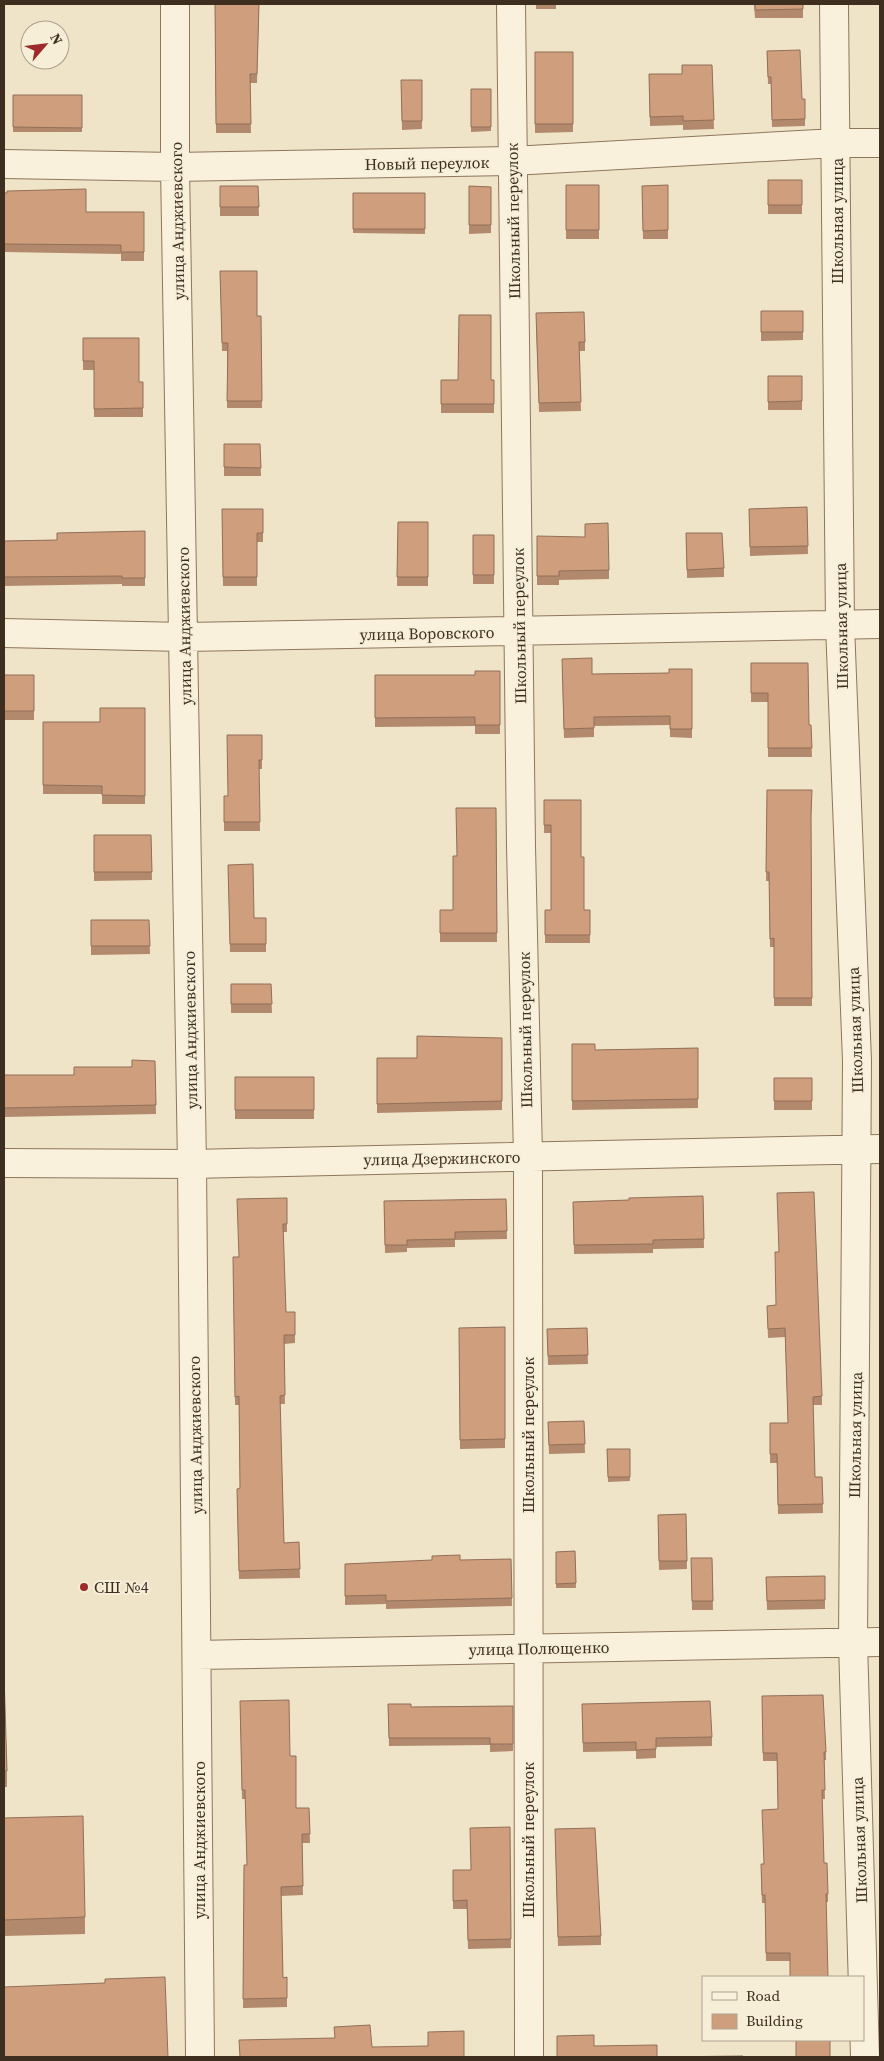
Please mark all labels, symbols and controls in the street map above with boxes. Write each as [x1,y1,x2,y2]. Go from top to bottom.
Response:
north arrow [20,20,70,70]
text: N [45,30,68,48]
street label: улица Анджиевского [165,142,189,300]
street label: Школьный переулок [501,142,525,299]
street label: Новый переулок [364,151,490,175]
street label: Школьная улица [826,157,848,284]
street label: улица Анджиевского [172,547,196,705]
street label: Школьный переулок [507,547,531,704]
street label: Школьная улица [829,562,853,689]
street label: улица Воровского [359,621,495,645]
street label: улица Анджиевского [178,951,202,1109]
street label: Школьный переулок [513,951,537,1108]
street label: Школьная улица [842,966,868,1094]
street label: улица Дзержинского [363,1146,521,1170]
street label: улица Анджиевского [183,1356,207,1514]
street label: Школьный переулок [517,1357,539,1513]
street label: Школьная улица [843,1371,867,1498]
place label: СШ №4 [94,1576,149,1598]
marker: СШ №4 [78,1581,90,1593]
street label: улица Полющенко [468,1636,610,1660]
street label: улица Анджиевского [188,1761,210,1919]
street label: Школьный переулок [517,1762,539,1918]
street label: Школьная улица [846,1776,872,1904]
legend [702,1976,864,2041]
text: Road [746,1985,780,2006]
text: Building [746,2010,803,2031]

